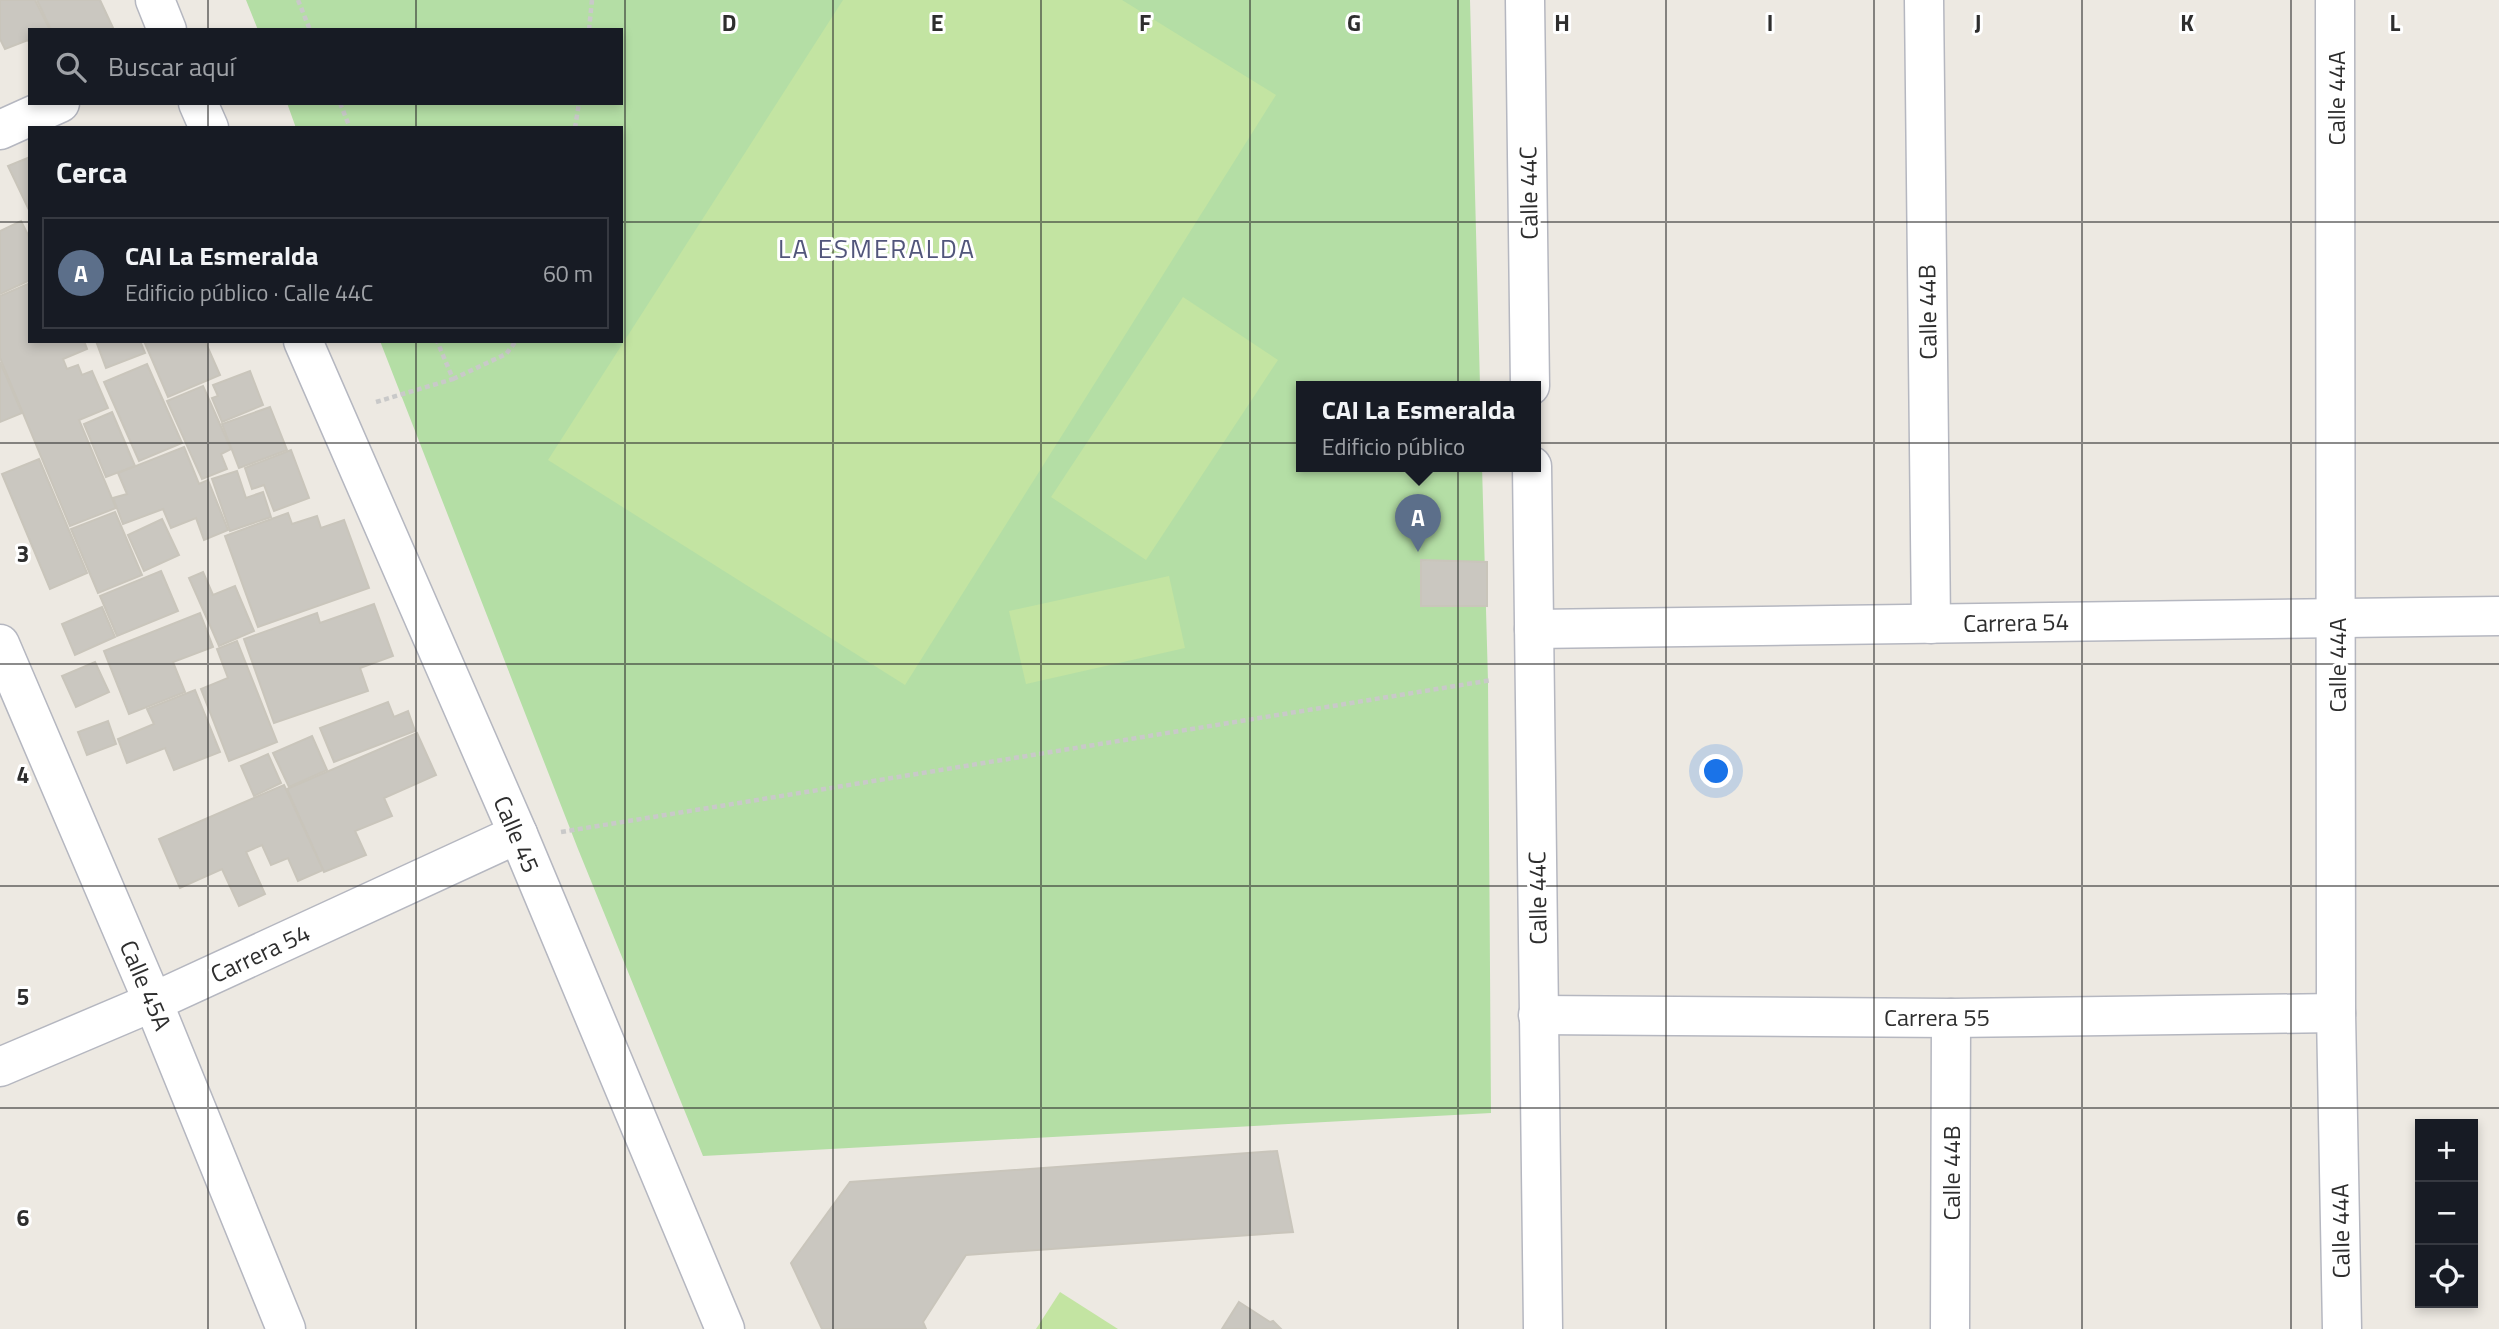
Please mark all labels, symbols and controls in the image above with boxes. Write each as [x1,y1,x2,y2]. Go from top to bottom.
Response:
text: D [722,5,736,40]
text: E [931,5,943,40]
text: F [1139,5,1151,40]
text: G [1347,5,1361,40]
text: H [1554,5,1570,40]
text: I [1767,5,1773,40]
text: J [1975,5,1981,40]
text: K [2180,5,2194,40]
text: L [2390,5,2401,40]
search box [28,28,623,105]
text: Buscar aquí [108,47,235,86]
icon: search [52,48,90,86]
street label: Calle 44A [2318,51,2354,145]
street label: Calle 44C [1509,146,1547,240]
text: Cerca [56,149,127,195]
district label: LA ESMERALDA [778,229,976,268]
text: CAI La Esmeralda [125,236,319,275]
text: A [74,256,88,291]
text: 60 m [543,256,593,291]
street label: Calle 44B [1908,264,1946,360]
text: Edificio público · Calle 44C [125,275,373,310]
popup [1296,381,1541,472]
text: CAI La Esmeralda [1322,390,1515,429]
text: Edificio público [1322,429,1465,464]
pin: A [1395,494,1441,552]
text: 3 [17,536,29,571]
street label: Carrera 54 [1963,603,2069,641]
street label: Calle 44A [2319,618,2355,712]
your location [1699,754,1733,788]
text: 4 [17,757,29,792]
street label: Calle 45 [485,790,549,878]
street label: Calle 44C [1518,851,1556,945]
street label: Carrera 54 [204,914,316,992]
street label: Calle 45A [111,934,181,1036]
text: 5 [17,979,29,1014]
street label: Carrera 55 [1884,999,1990,1035]
map controls [2415,1119,2478,1308]
button: + [2415,1119,2478,1182]
street label: Calle 44B [1933,1125,1969,1221]
button: − [2415,1182,2478,1245]
street label: Calle 44A [2321,1183,2359,1279]
text: 6 [17,1200,30,1235]
button: locate [2415,1245,2478,1308]

